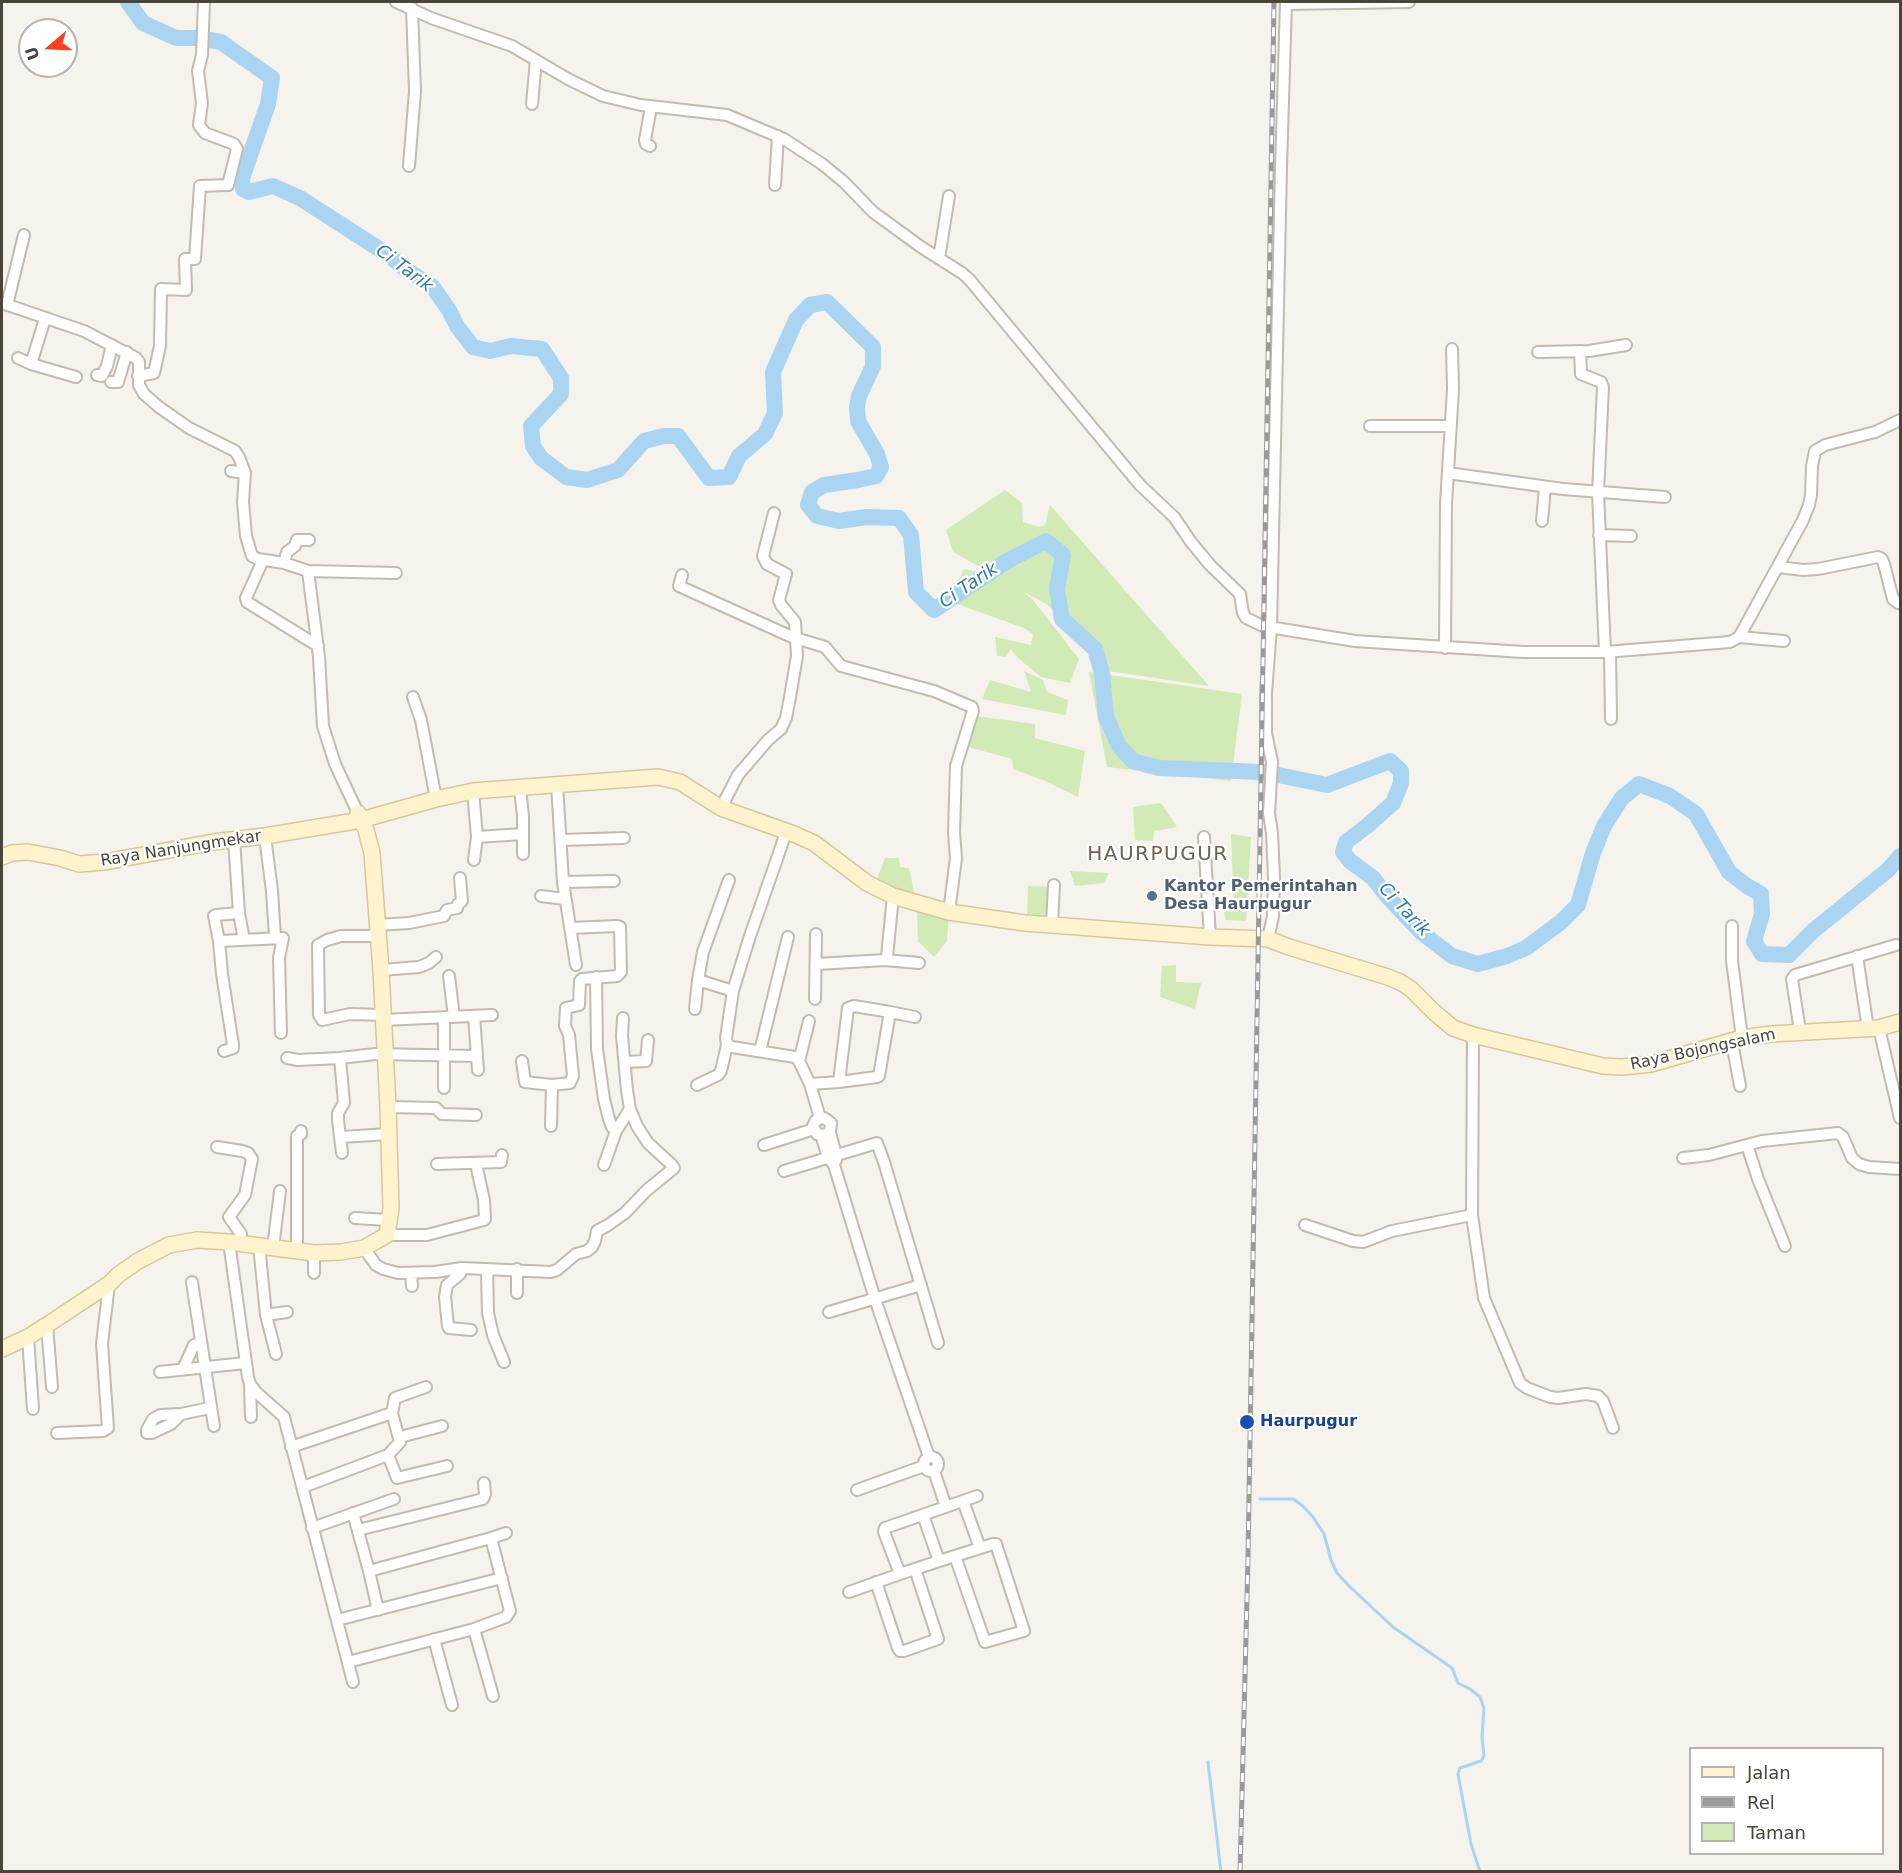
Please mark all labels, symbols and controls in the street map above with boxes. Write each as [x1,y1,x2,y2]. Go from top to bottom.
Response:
north arrow [18,18,78,78]
text: U [21,44,43,63]
water label: Ci Tarik [371,240,437,298]
water label: Ci Tarik [935,559,1003,613]
street label: Raya Nanjungmekar [99,827,263,871]
district label: HAURPUGUR [1087,843,1229,867]
place label: Kantor Pemerintahan Desa Haurpugur [1164,877,1358,915]
water label: Ci Tarik [1374,878,1434,942]
marker: Kantor Pemerintahan Desa Haurpugur [1145,889,1159,903]
street label: Raya Bojongsalam [1629,1025,1777,1075]
place label: Haurpugur [1260,1412,1357,1432]
marker: Haurpugur [1238,1413,1256,1431]
legend [1689,1747,1884,1855]
text: Jalan [1747,1762,1791,1783]
text: Rel [1747,1792,1775,1813]
text: Taman [1747,1822,1806,1843]

